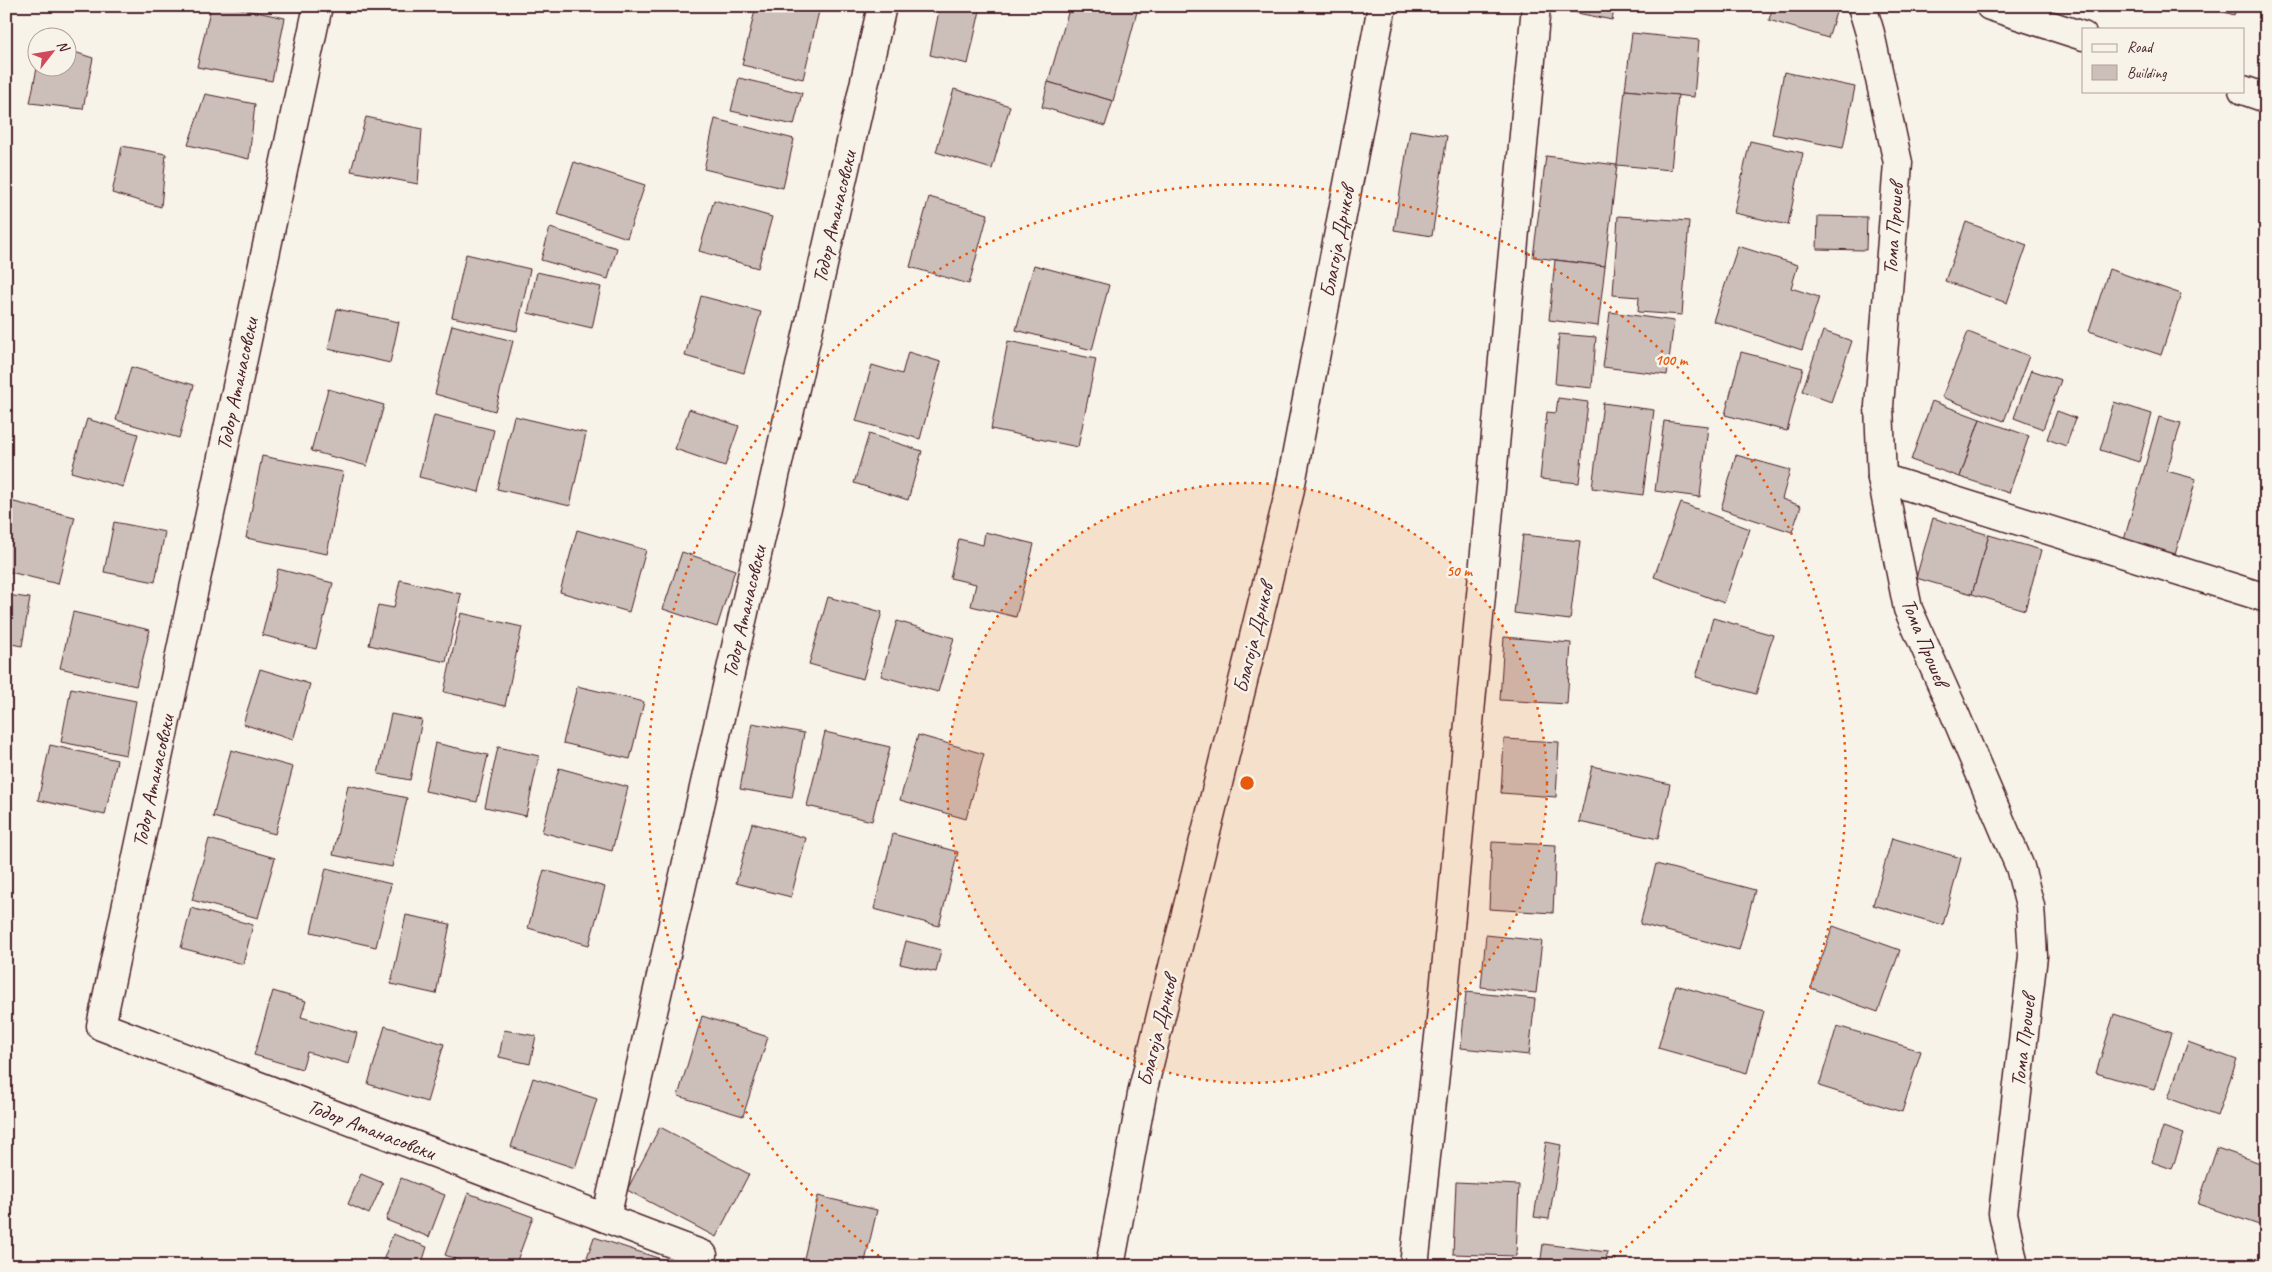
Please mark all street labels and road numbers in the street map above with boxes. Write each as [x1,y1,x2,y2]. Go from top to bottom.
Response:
street label: Тодор Атанасовски [806,146,862,286]
street label: Тома Прошев [1877,178,1909,276]
street label: Благоја Дрнков [1314,180,1361,300]
street label: Тодор Атанасовски [210,313,264,453]
street label: Тодор Атанасовски [716,541,772,681]
street label: Благоја Дрнков [1227,576,1280,696]
street label: Тома Прошев [1896,595,1956,694]
street label: Тодор Атанасовски [126,710,180,850]
street label: Благоја Дрнков [1131,969,1184,1089]
street label: Тома Прошев [2005,989,2042,1088]
street label: Тодор Атанасовски [303,1093,441,1166]

